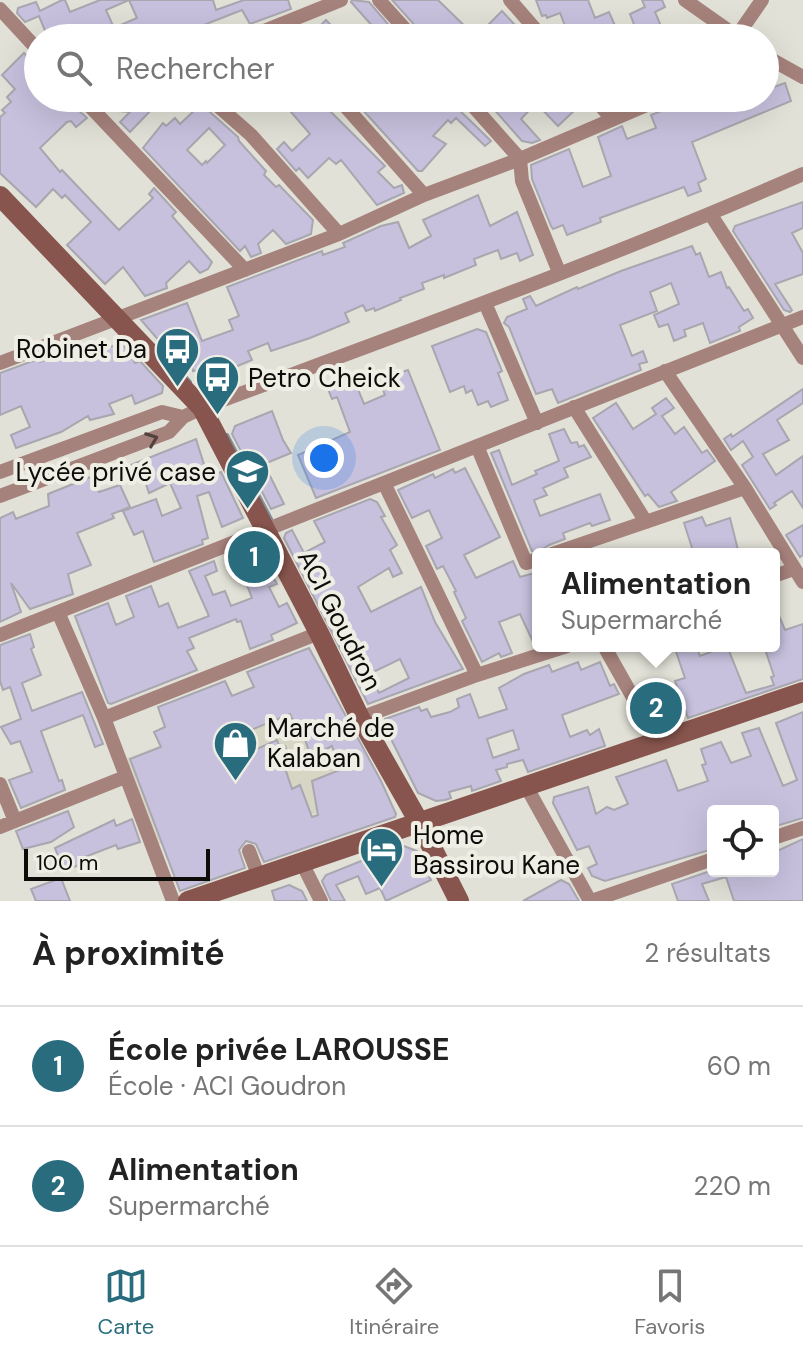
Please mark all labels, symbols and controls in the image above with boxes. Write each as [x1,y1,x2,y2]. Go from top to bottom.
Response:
search box [24,24,779,112]
icon: search [52,46,96,90]
text: Rechercher [116,49,275,88]
bus stop icon: Robinet Da [154,325,202,388]
place label: Robinet Da [16,332,147,366]
bus stop icon: Petro Cheick [193,354,241,417]
place label: Petro Cheick [248,361,401,395]
one-way arrow [144,432,158,449]
your location [304,438,344,478]
school or university icon: Lycée privé case [223,448,271,511]
place label: Lycée privé case [16,455,216,489]
pin: 1 [228,527,280,587]
street label: ACI Goudron [290,544,390,696]
popup [532,548,780,652]
text: Alimentation [561,564,751,603]
text: Supermarché [561,603,722,637]
pin: 2 [630,678,682,738]
place label: Marché de Kalaban [267,711,395,775]
shop icon: Marché de Kalaban [212,719,260,782]
map controls [707,805,779,877]
button: locate [707,805,779,877]
place label: Home Bassirou Kane [413,818,580,882]
hotel icon: Home Bassirou Kane [358,826,406,889]
scale bar [24,845,210,881]
text: 100 m [36,848,98,877]
text: À proximité [32,931,225,976]
text: 2 résultats [644,936,771,970]
text: École privée LAROUSSE [108,1030,449,1069]
text: 1 [53,1049,63,1083]
text: 60 m [707,1049,771,1083]
text: École · ACI Goudron [108,1069,346,1103]
text: Alimentation [108,1150,299,1189]
text: 2 [50,1169,66,1203]
text: 220 m [693,1169,771,1203]
text: Supermarché [108,1189,270,1223]
tab: Carte [98,1264,154,1341]
tab: Itinéraire [349,1264,439,1341]
tab: Favoris [634,1264,705,1341]

